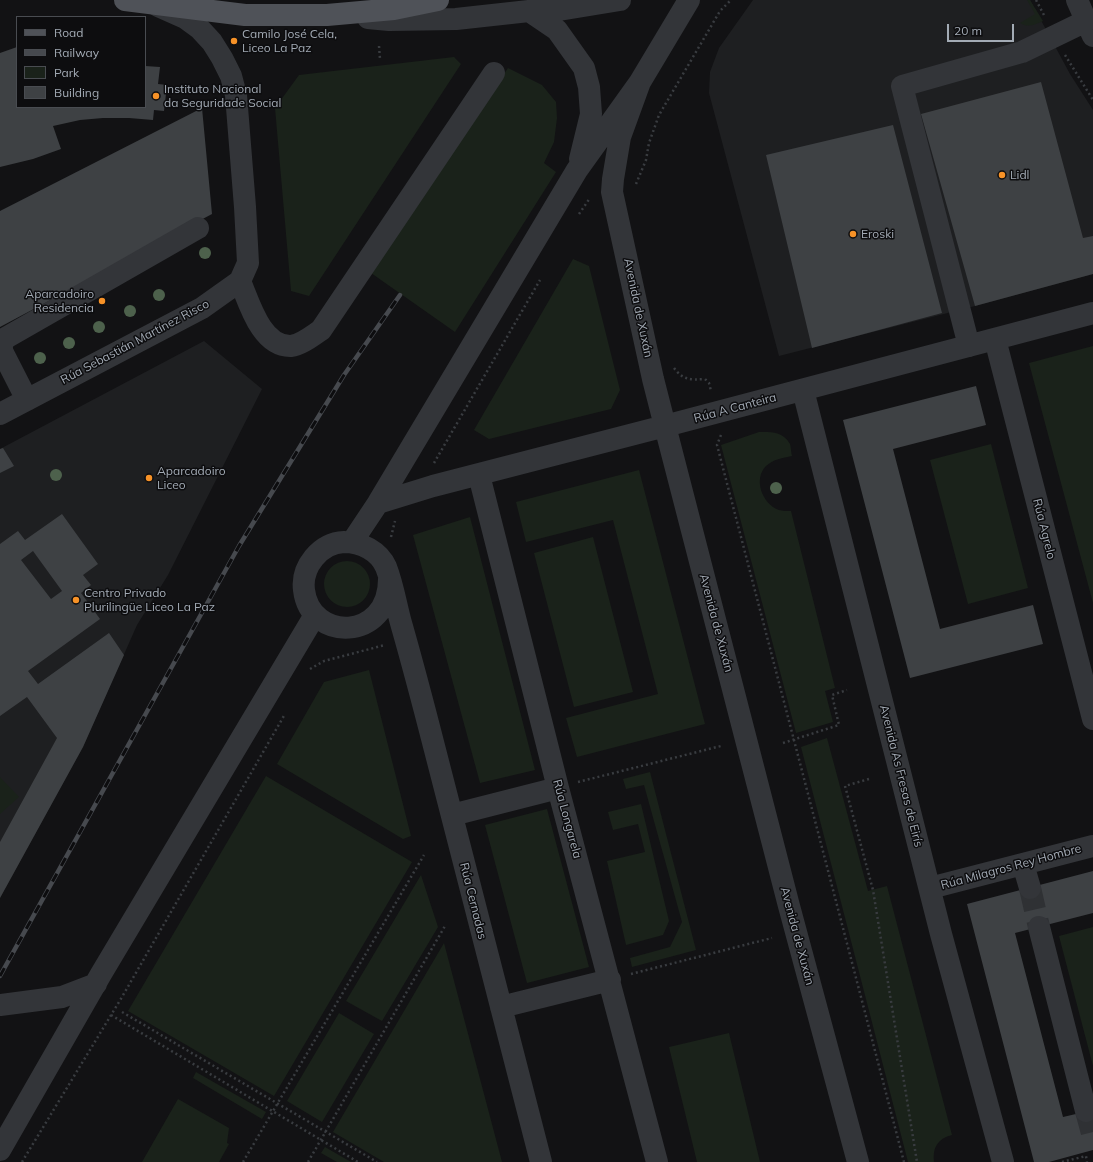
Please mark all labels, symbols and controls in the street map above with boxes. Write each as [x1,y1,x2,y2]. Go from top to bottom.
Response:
legend [16,16,146,108]
scale bar [949,16,1016,42]
text: 20 m [954,23,982,38]
text: Road [54,25,83,40]
place label: Camilo José Cela, Liceo La Paz [242,27,337,55]
marker: Camilo José Cela, Liceo La Paz [229,36,239,46]
text: Railway [54,45,99,60]
text: Park [54,65,79,80]
place label: Instituto Nacional da Seguridade Social [164,82,281,110]
text: Building [54,85,99,100]
marker: Instituto Nacional da Seguridade Social [151,91,161,101]
place label: Lidl [1010,168,1029,182]
marker: Lidl [997,170,1007,180]
place label: Eroski [861,227,894,241]
marker: Eroski [848,229,858,239]
street label: Avenida de Xuxán [620,257,656,359]
place label: Aparcadoiro Residencia [25,287,94,315]
marker: Aparcadoiro Residencia [97,296,107,306]
street label: Rúa Sebastián Martínez Risco [58,297,212,387]
street label: Rúa A Canteira [692,390,778,426]
place label: Aparcadoiro Liceo [157,464,226,492]
marker: Aparcadoiro Liceo [144,473,154,483]
street label: Rúa Agrelo [1030,497,1058,561]
street label: Avenida de Xuxán [696,572,736,674]
place label: Centro Privado Plurilingüe Liceo La Paz [84,586,215,614]
marker: Centro Privado Plurilingüe Liceo La Paz [71,595,81,605]
street label: Avenida As Fresas de Eirís [876,703,926,849]
street label: Rúa Longarela [550,778,584,860]
street label: Rúa Milagros Rey Hombre [939,841,1083,893]
street label: Rúa Cernadas [456,861,490,941]
street label: Avenida de Xuxán [777,885,817,987]

